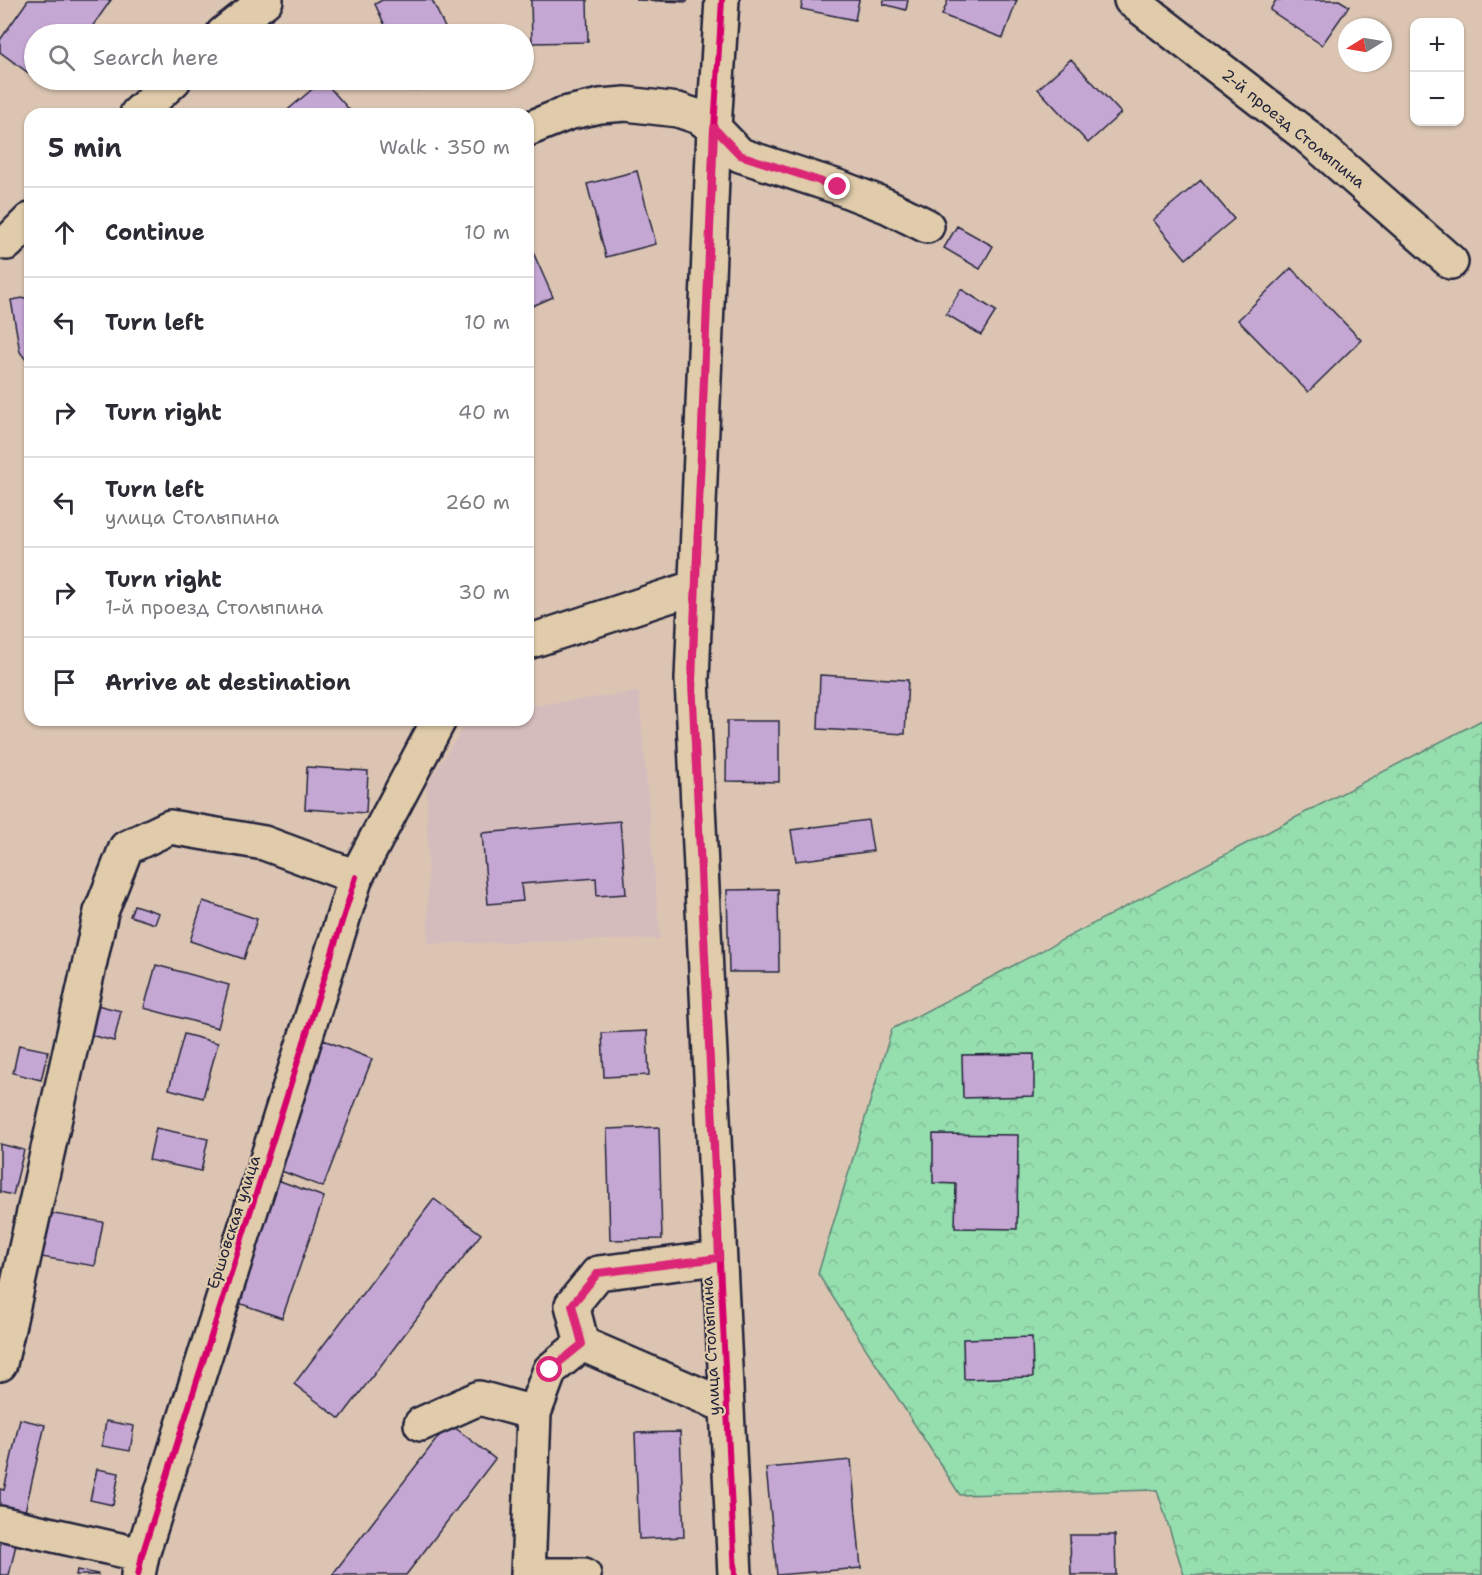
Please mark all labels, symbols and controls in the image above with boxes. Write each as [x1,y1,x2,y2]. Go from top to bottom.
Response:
north arrow [1338,18,1392,72]
map controls [1410,18,1464,126]
button: + [1410,18,1464,72]
search box [24,24,534,90]
icon: search [45,41,78,74]
text: Search here [93,43,219,72]
street label: 2-й проезд Столыпина [1218,64,1370,193]
button: − [1410,72,1464,126]
text: 5 min [48,130,122,165]
text: Walk · 350 m [379,134,510,160]
route end [824,173,850,199]
icon: ahead [48,216,81,249]
text: Continue [105,218,205,247]
text: 10 m [464,219,510,245]
icon: left [48,306,81,339]
text: Turn left [105,308,204,337]
text: 10 m [464,309,510,335]
icon: right [48,396,81,429]
text: Turn right [105,398,222,427]
text: 40 m [458,399,510,425]
text: Turn left [105,475,204,504]
icon: left [48,486,81,519]
text: 260 m [445,489,510,515]
text: улица Столыпина [105,504,279,530]
text: Turn right [105,565,222,594]
icon: right [48,576,81,609]
text: 30 m [458,579,510,605]
text: 1-й проезд Столыпина [105,594,323,620]
icon: arrive [48,666,81,699]
text: Arrive at destination [105,668,351,697]
street label: Ершовская улица [202,1153,265,1292]
street label: улица Столыпина [696,1276,725,1416]
route start [536,1356,562,1382]

